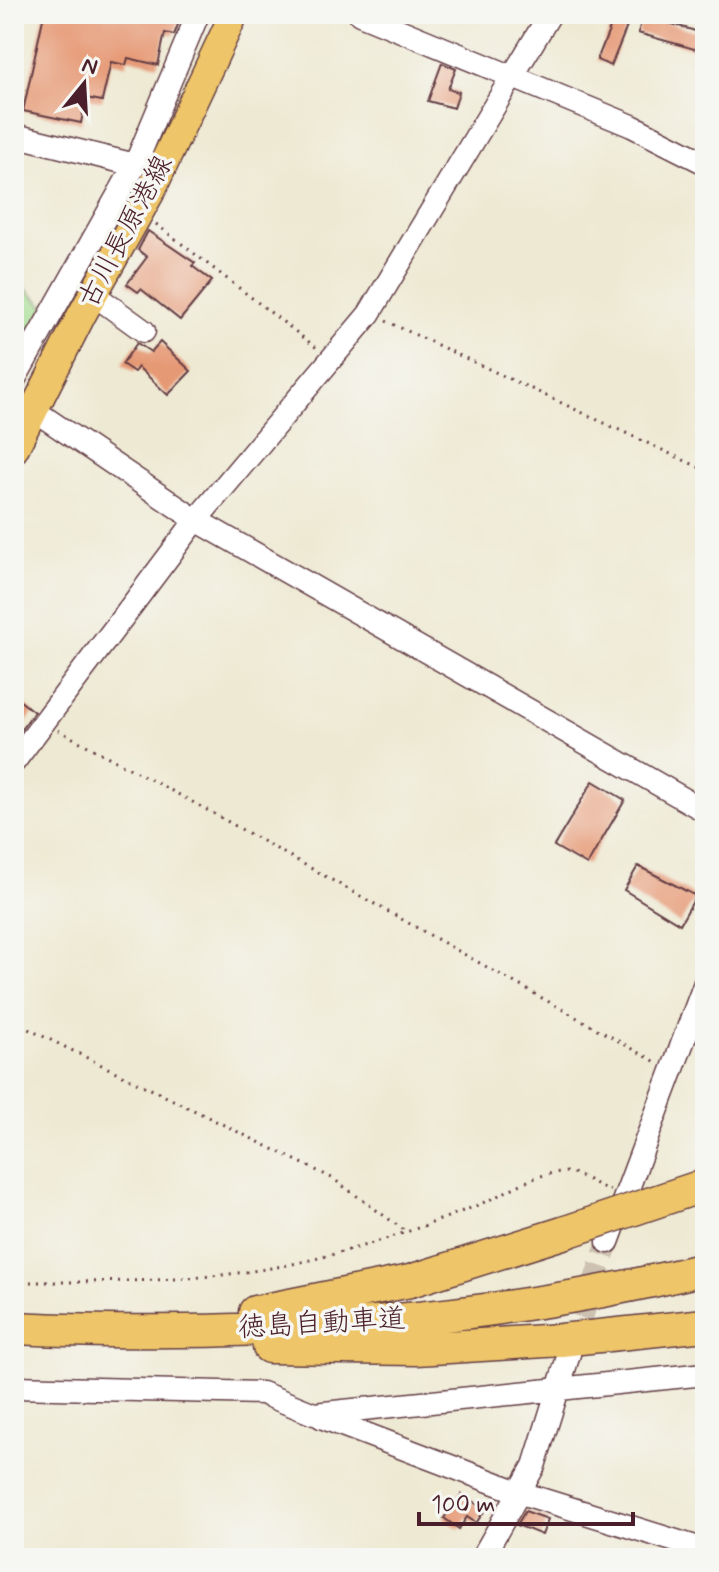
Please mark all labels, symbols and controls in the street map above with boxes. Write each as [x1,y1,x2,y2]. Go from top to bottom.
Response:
north arrow [44,44,124,124]
text: N [78,51,101,82]
street label: 古川長原港線 [70,149,182,315]
street label: 徳島自動車道 [237,1301,407,1347]
scale bar [419,1476,633,1526]
text: 100 m [431,1490,495,1521]

